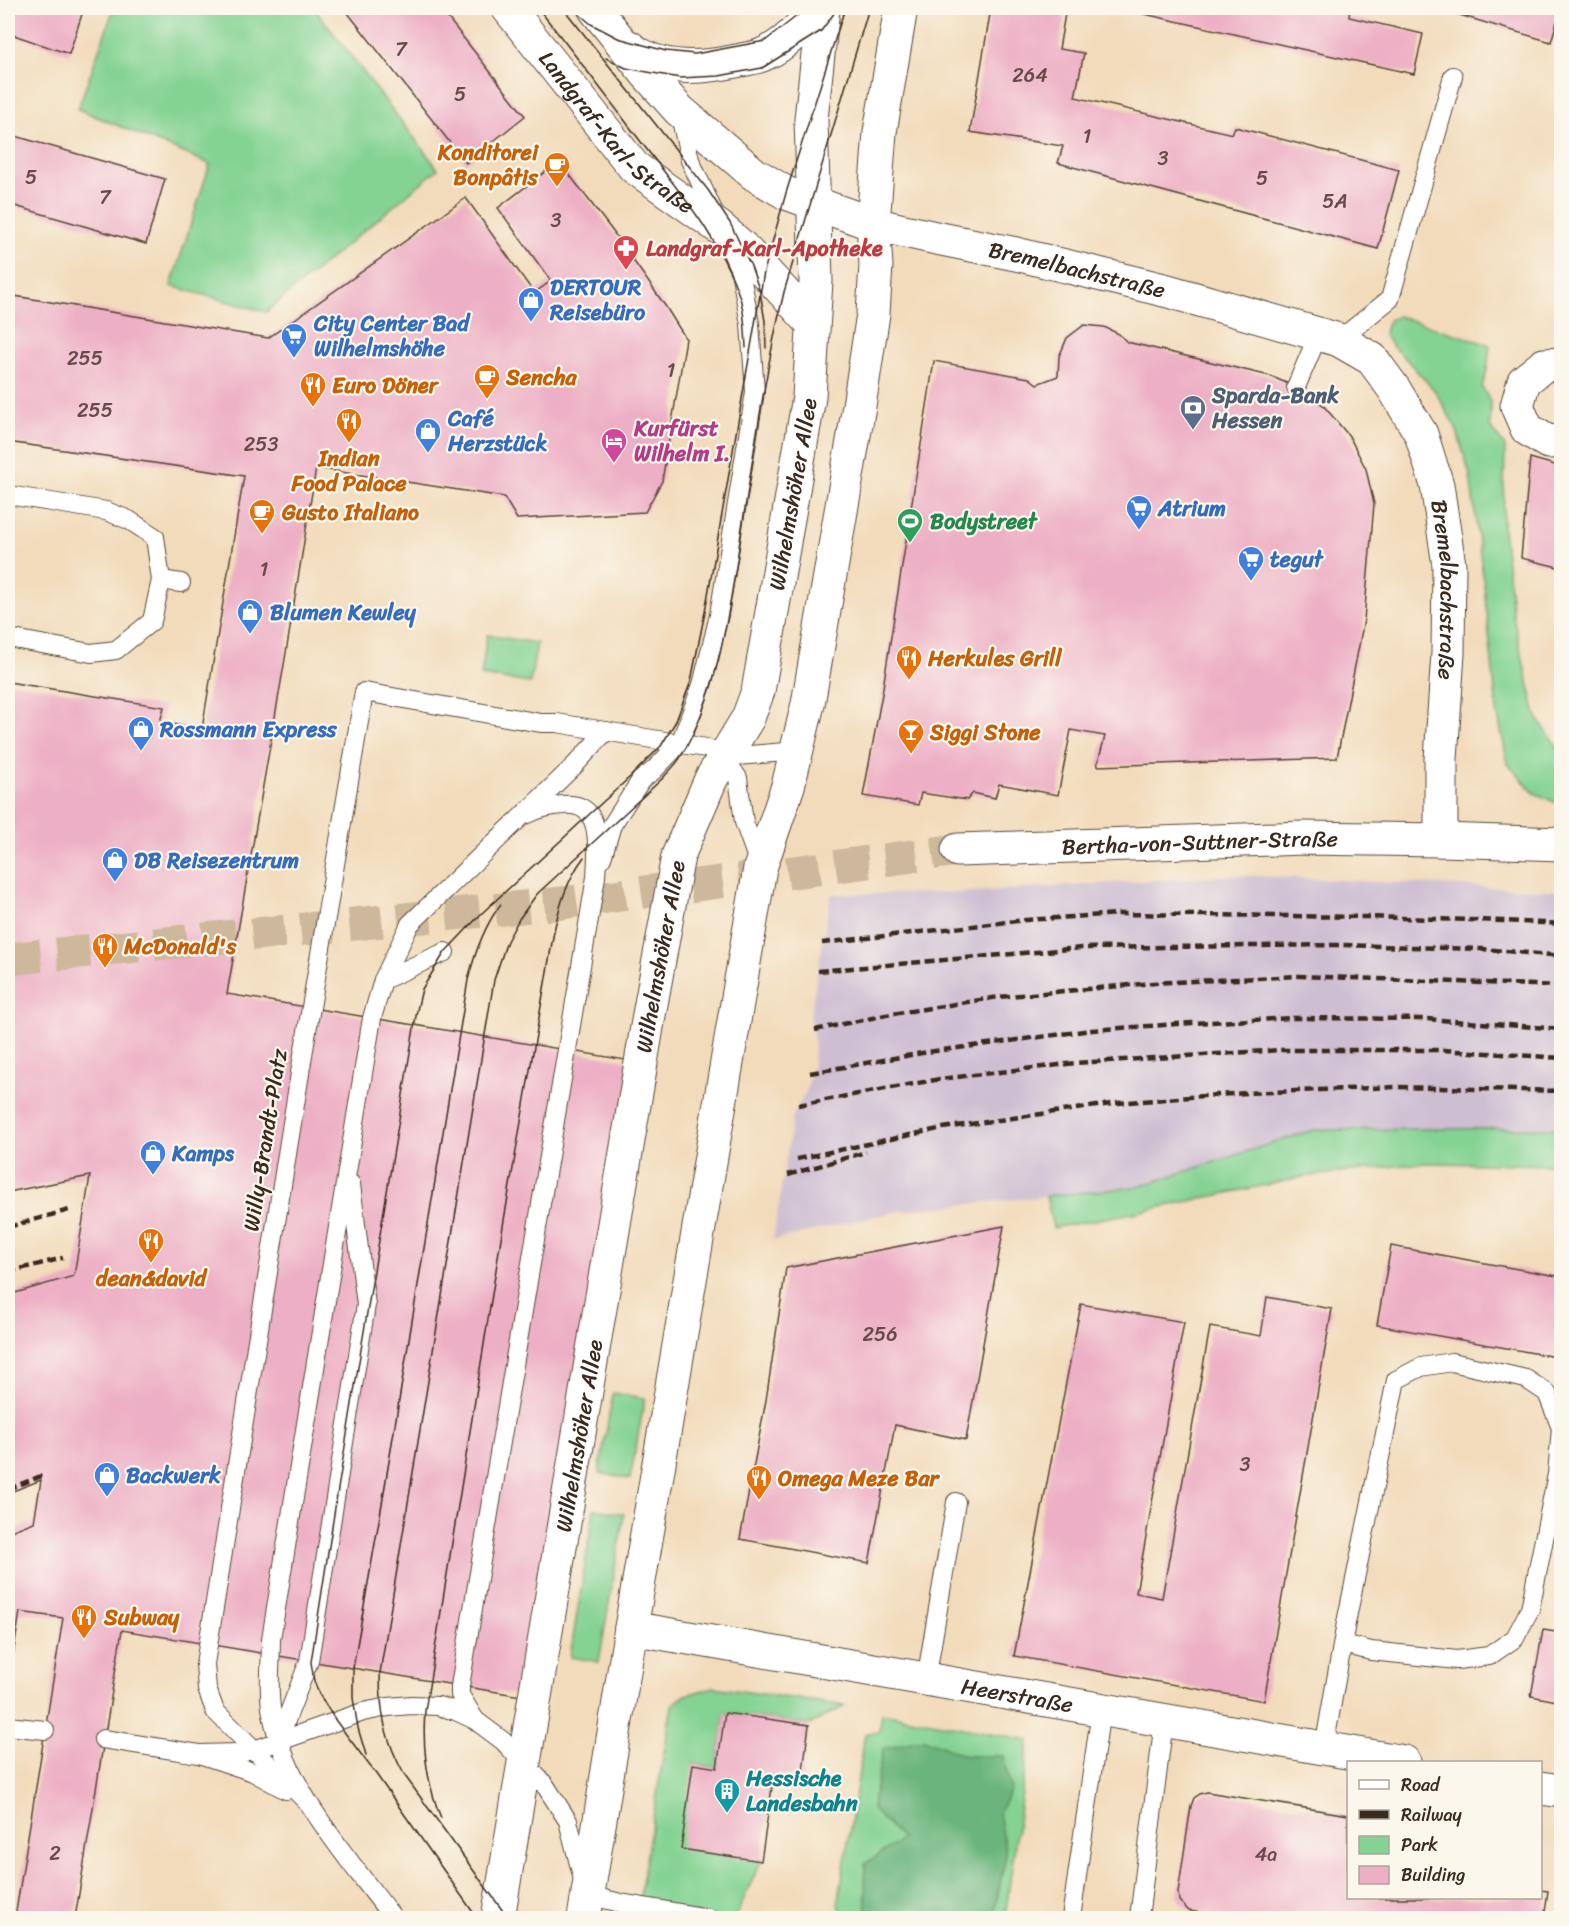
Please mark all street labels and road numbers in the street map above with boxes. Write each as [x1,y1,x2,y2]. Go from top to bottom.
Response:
street label: Landgraf-Karl-Straße [529,41,703,224]
street label: Bremelbachstraße [985,229,1170,309]
street label: Wilhelmshöher Allee [757,394,828,593]
street label: Bremelbachstraße [1420,497,1469,681]
street label: Bertha-von-Suttner-Straße [1061,818,1338,866]
street label: Wilhelmshöher Allee [624,857,696,1056]
street label: Willy-Brandt-Platz [231,1045,299,1234]
street label: Wilhelmshöher Allee [543,1336,614,1535]
street label: Heerstraße [958,1666,1076,1724]

